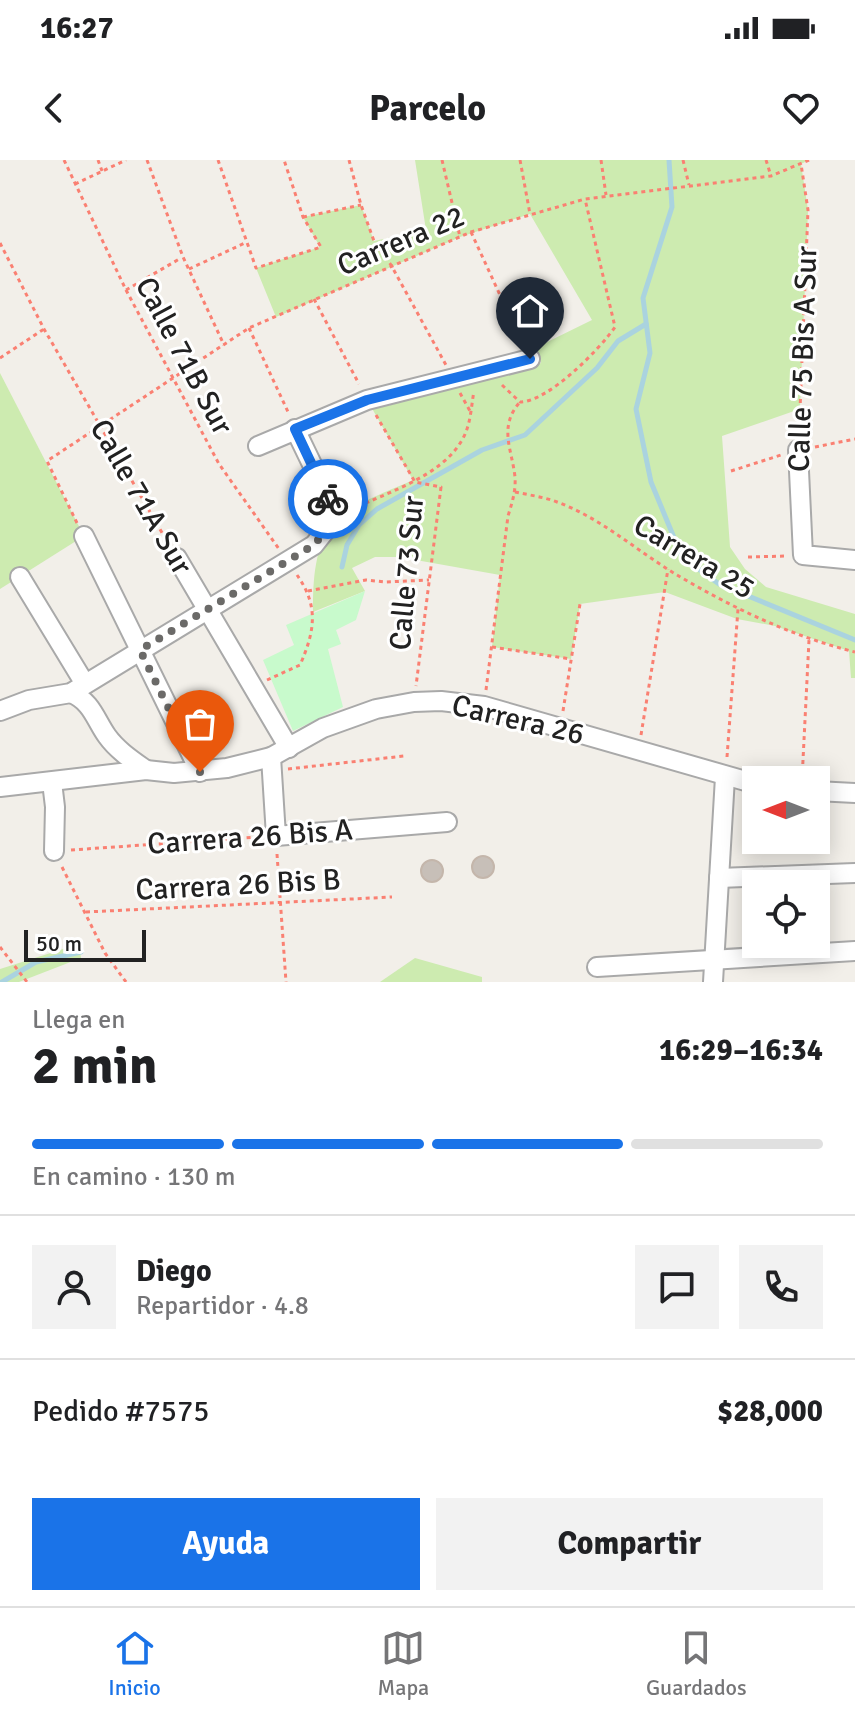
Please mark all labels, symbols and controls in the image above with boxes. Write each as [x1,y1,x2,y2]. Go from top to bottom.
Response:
text: 16:27 [40,10,114,47]
icon: back [32,86,76,130]
text: Parcelo [369,86,486,131]
icon: heart [779,86,823,130]
street label: Carrera 22 [332,198,470,284]
street label: Calle 75 Bis A Sur [781,246,825,472]
street label: Calle 71B Sur [127,271,241,441]
pin [496,277,564,359]
icon: home [508,289,552,333]
street label: Calle 71A Sur [82,413,200,581]
courier [288,459,368,539]
icon: bike [306,477,350,521]
street label: Calle 73 Sur [382,494,432,652]
street label: Carrera 25 [627,506,761,608]
street label: Carrera 26 [448,687,588,753]
pin [166,690,234,772]
icon: bag [178,702,222,746]
north arrow [742,766,830,854]
map controls [742,766,830,958]
street label: Carrera 26 Bis A [146,811,354,863]
street label: Carrera 26 Bis B [134,861,342,909]
button: locate [742,870,830,958]
scale bar [24,926,146,962]
text: 50 m [36,930,82,957]
text: Llega en [32,1004,126,1036]
text: 16:29–16:34 [659,1032,823,1069]
text: 2 min [32,1034,158,1098]
text: En camino · 130 m [32,1161,235,1193]
button: person [32,1245,116,1329]
button: chat [635,1245,719,1329]
button: phone [739,1245,823,1329]
text: Diego [136,1253,212,1290]
text: Repartidor · 4.8 [136,1290,309,1322]
text: Pedido #7575 [32,1393,209,1430]
text: $28,000 [717,1393,823,1430]
button: Ayuda [32,1498,420,1590]
button: Compartir [436,1498,823,1590]
tab: Inicio [108,1626,161,1701]
tab: Mapa [378,1626,429,1701]
tab: Guardados [646,1626,747,1701]

